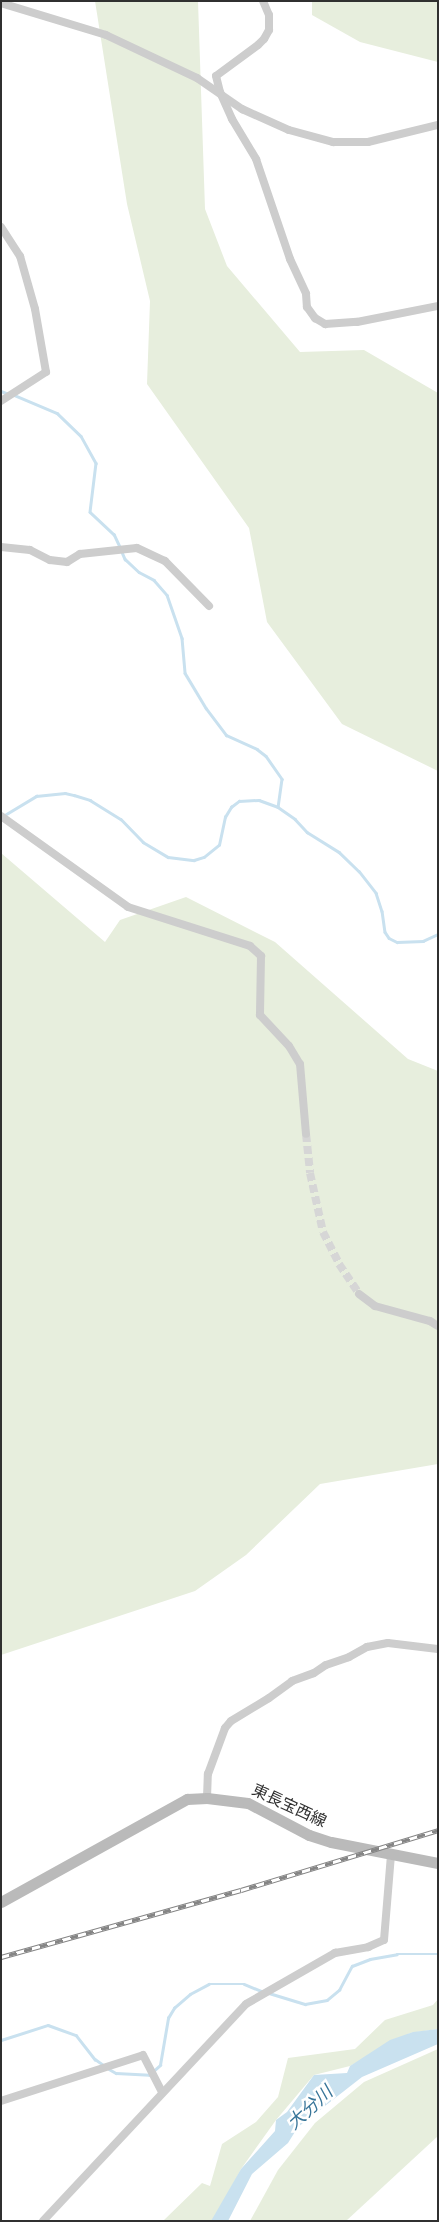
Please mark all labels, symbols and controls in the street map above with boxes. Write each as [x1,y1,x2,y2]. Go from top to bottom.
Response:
street label: 東長宝西線 [249,1780,329,1832]
water label: 大分川 [283,2082,337,2134]

